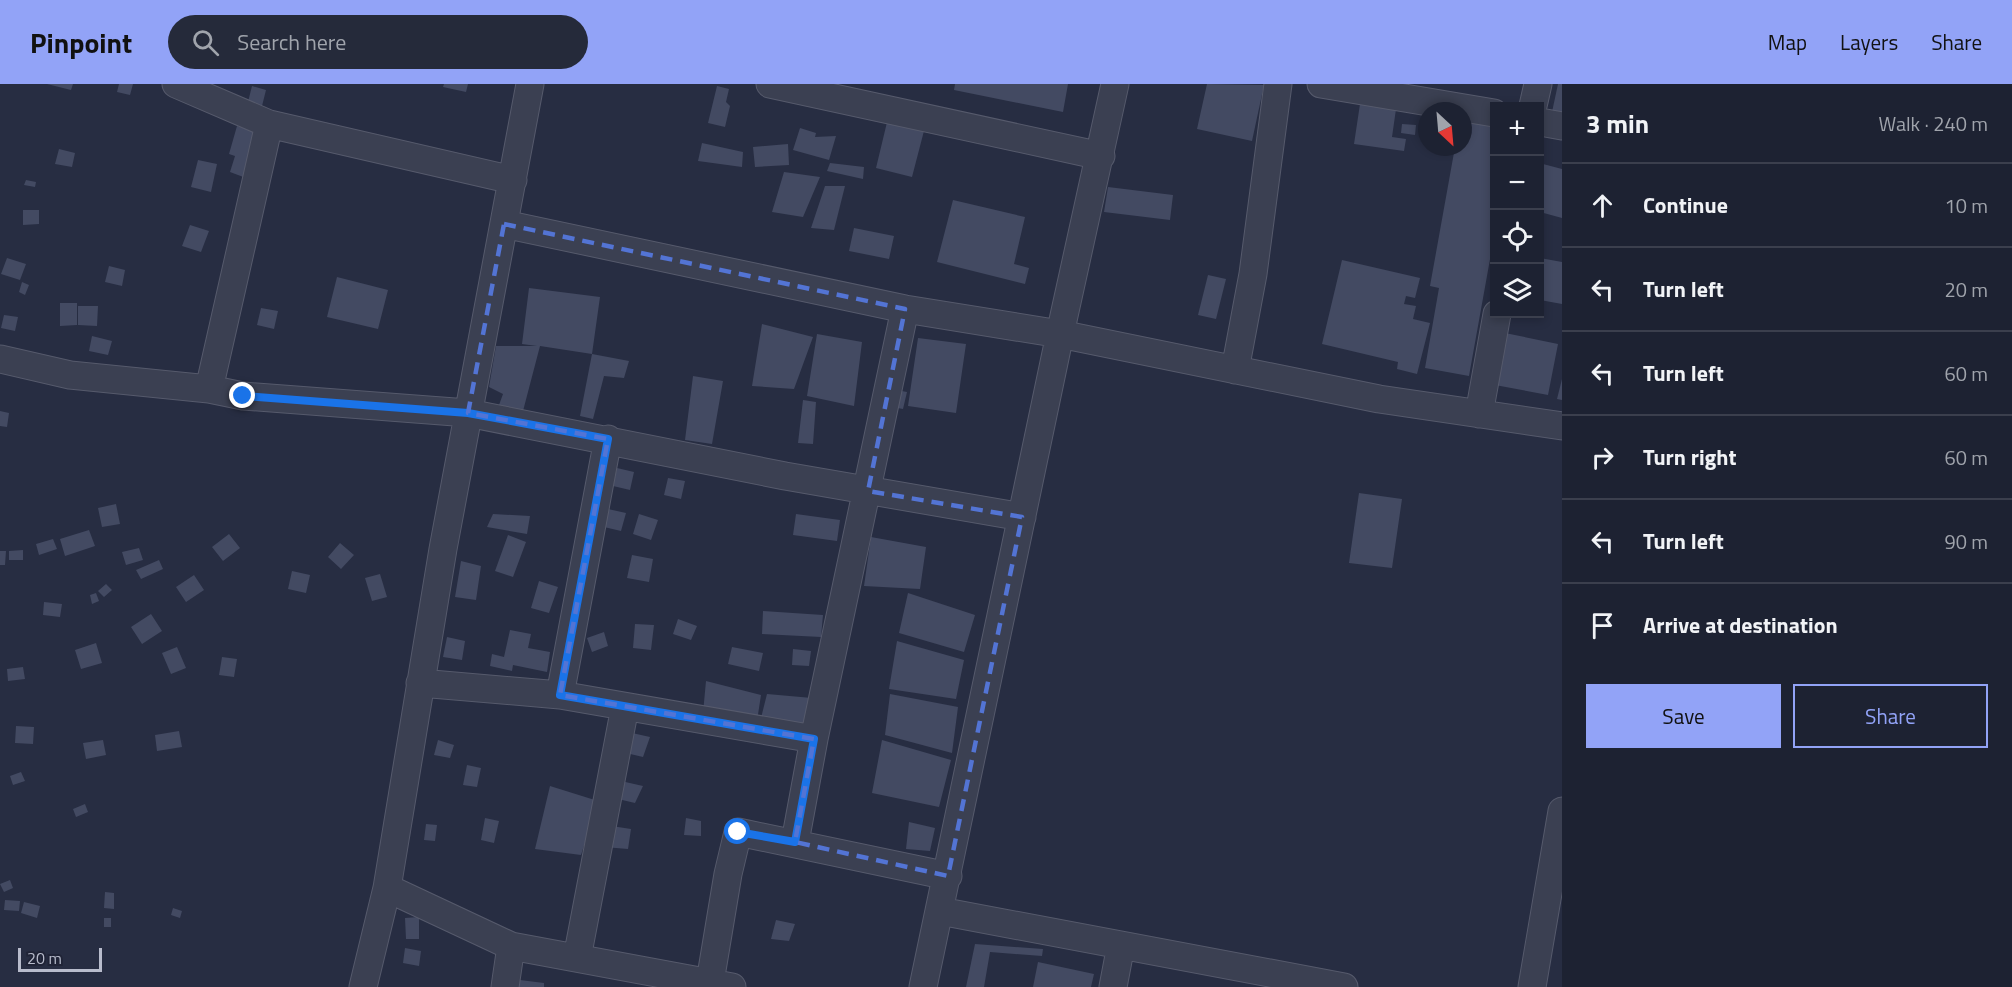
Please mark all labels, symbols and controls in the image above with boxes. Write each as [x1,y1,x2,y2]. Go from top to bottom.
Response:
search box [168,15,588,69]
text: Pinpoint [30,21,132,64]
text: Search here [237,25,346,59]
icon: search [189,26,222,59]
text: Map [1768,26,1807,58]
text: Layers [1840,26,1898,58]
text: Share [1931,26,1982,58]
north arrow [1418,102,1472,156]
map controls [1490,102,1544,318]
button: + [1490,102,1544,156]
text: 3 min [1586,104,1649,143]
text: Walk · 240 m [1879,108,1988,139]
button: − [1490,156,1544,210]
text: Continue [1643,188,1728,222]
icon: ahead [1586,189,1619,222]
text: 10 m [1944,190,1988,221]
button: locate [1490,210,1544,264]
button: layers [1490,264,1544,318]
text: Turn left [1643,272,1724,306]
icon: left [1586,273,1619,306]
text: 20 m [1944,274,1988,305]
text: Turn left [1643,356,1724,390]
icon: left [1586,357,1619,390]
text: 60 m [1944,358,1988,389]
route end [229,382,255,408]
text: Turn right [1643,440,1737,474]
icon: right [1586,441,1619,474]
text: 60 m [1944,442,1988,473]
text: Turn left [1643,524,1724,558]
icon: left [1586,525,1619,558]
text: 90 m [1944,526,1988,557]
text: Arrive at destination [1643,608,1838,642]
icon: arrive [1586,609,1619,642]
button: Save [1586,684,1781,748]
button: Share [1793,684,1988,748]
route start [724,818,750,844]
scale bar [18,945,102,972]
text: 20 m [27,946,62,970]

